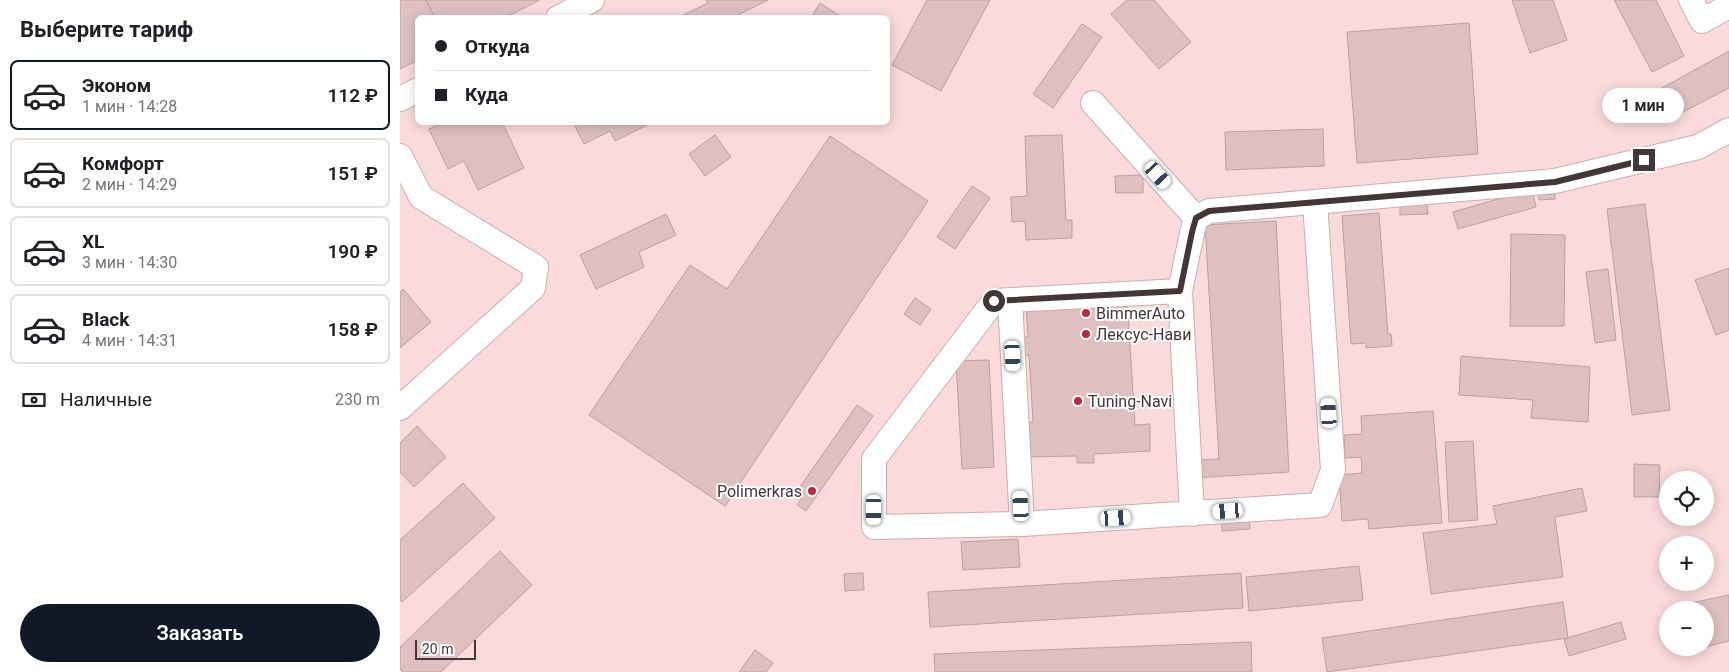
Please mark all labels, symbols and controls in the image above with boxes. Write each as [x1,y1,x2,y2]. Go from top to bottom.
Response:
text: Выберите тариф [20,17,193,42]
text: Откуда [465,35,530,58]
icon: car [22,73,67,118]
text: Эконом [82,74,151,97]
text: Куда [465,83,508,106]
text: 112 ₽ [327,84,378,107]
callout: 1 мин [1603,88,1685,122]
text: 1 мин [1621,96,1665,115]
text: 1 мин · 14:28 [82,97,177,116]
route end [1633,149,1655,171]
icon: car [22,151,67,196]
text: Комфорт [82,152,164,175]
car [1142,159,1173,191]
text: 151 ₽ [327,162,378,185]
text: 2 мин · 14:29 [82,175,177,194]
icon: car [22,229,67,274]
text: XL [82,230,104,253]
text: 190 ₽ [327,240,378,263]
text: 3 мин · 14:30 [82,253,177,272]
route start [983,290,1005,312]
place label: BimmerAuto [1096,304,1185,323]
icon: car [22,307,67,352]
marker: BimmerAuto [1080,307,1092,319]
text: Black [82,308,129,331]
text: 158 ₽ [327,318,378,341]
place label: Лексус-Нави [1096,325,1191,344]
marker: Лексус-Нави [1080,328,1092,340]
text: 4 мин · 14:31 [82,331,177,350]
car [1004,341,1021,371]
icon: cash [20,386,48,414]
text: Наличные [60,388,152,411]
text: 230 m [335,390,380,409]
place label: Tuning-Navi [1088,392,1172,411]
marker: Tuning-Navi [1072,395,1084,407]
car [1320,398,1337,428]
map controls [1659,471,1714,656]
button: locate [1659,471,1714,526]
place label: Polimerkras [717,482,802,501]
marker: Polimerkras [806,485,818,497]
car [1012,491,1029,521]
car [866,495,881,525]
car [1212,502,1243,520]
car [1100,510,1131,526]
button: + [1659,536,1714,591]
button: − [1659,601,1714,656]
button: Заказать [20,604,380,662]
scale bar [415,637,476,660]
text: 20 m [422,641,454,657]

